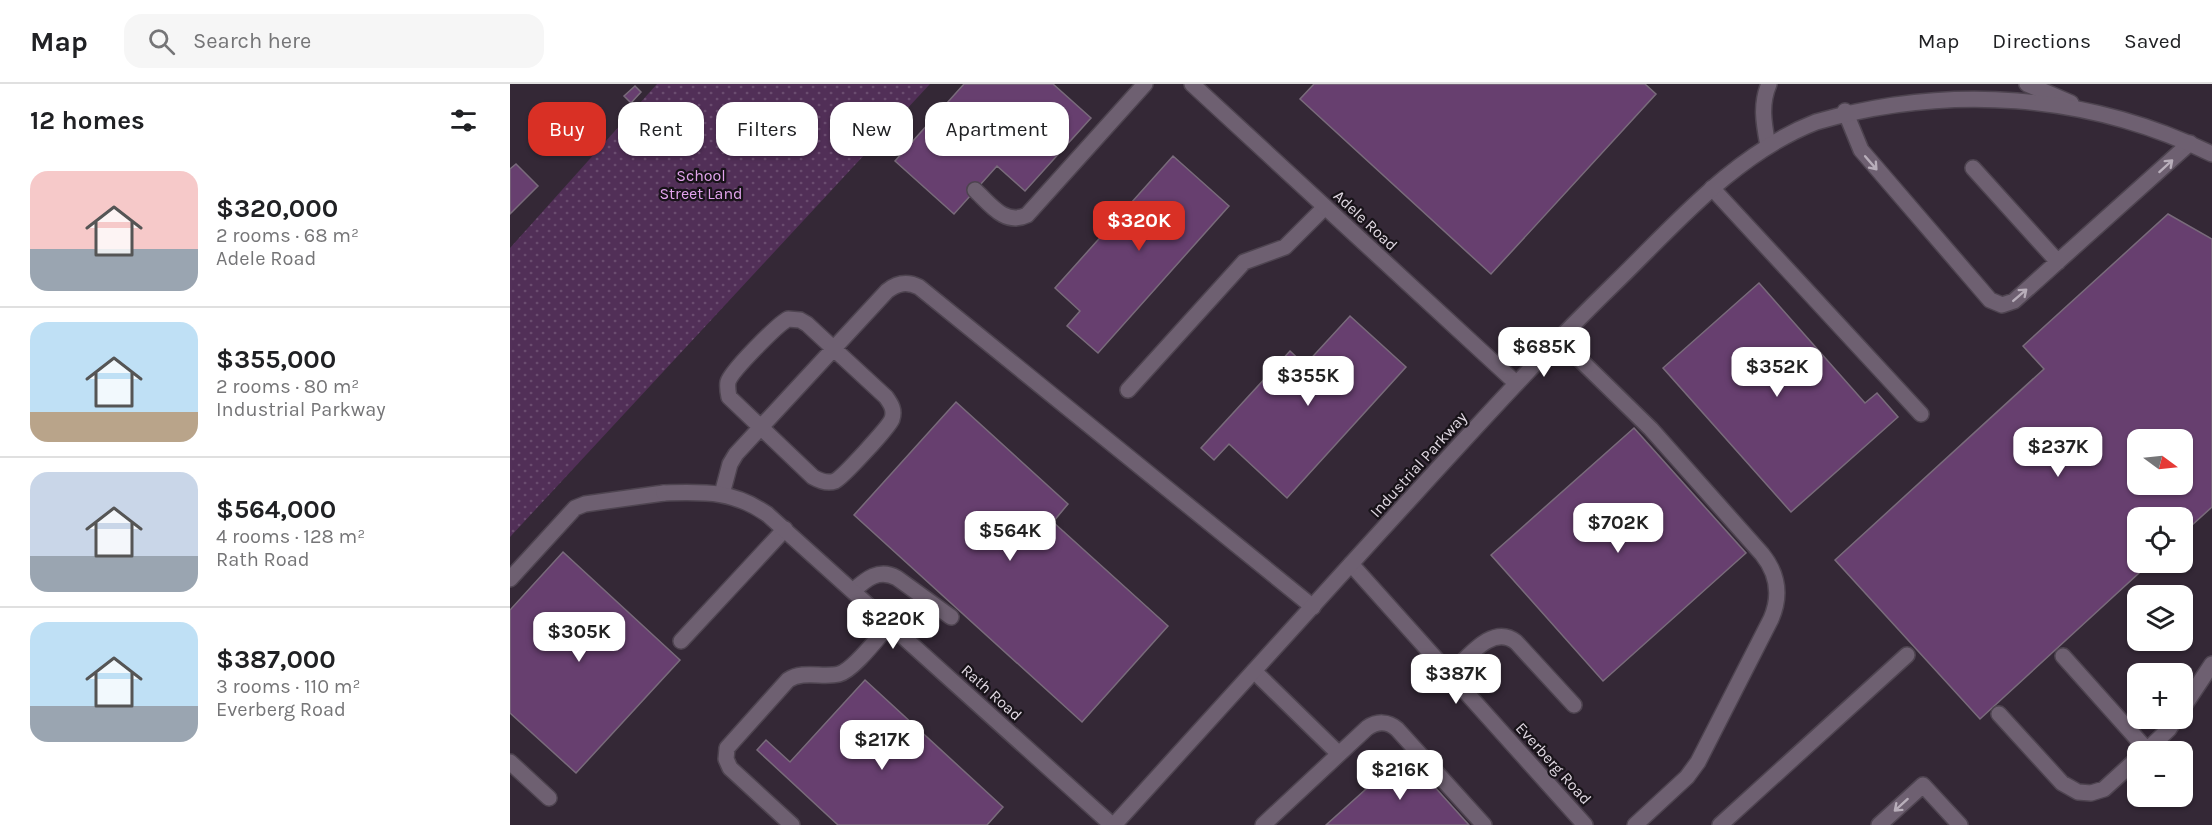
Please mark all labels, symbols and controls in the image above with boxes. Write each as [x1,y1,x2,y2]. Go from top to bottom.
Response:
search box [124,14,544,68]
text: Map [30,25,88,58]
icon: search [145,25,178,58]
text: Search here [193,28,311,54]
text: Map [1918,29,1959,53]
text: Directions [1992,29,2091,53]
text: Saved [2124,29,2182,53]
chip: Buy [528,102,606,156]
chip: Rent [618,102,704,156]
chip: Filters [716,102,818,156]
chip: New [830,102,913,156]
chip: Apartment [925,102,1069,156]
icon: filters [447,104,480,137]
text: 12 homes [30,105,145,136]
one-way arrow [1864,155,1878,170]
one-way arrow [2158,159,2173,173]
park label: School Street Land [659,166,743,203]
street label: Adele Road [1330,186,1401,255]
text: $320,000 [216,193,338,224]
icon: home [78,195,150,267]
pin: $320K [1097,201,1181,252]
text: $320K [1107,209,1171,232]
text: 2 rooms · 68 m² [216,224,359,247]
text: Adele Road [216,247,316,270]
one-way arrow [2012,288,2027,302]
pin: $685K [1502,327,1586,378]
text: $685K [1512,335,1576,358]
text: $355,000 [216,344,336,375]
icon: home [78,346,150,418]
pin: $352K [1735,347,1819,398]
text: $352K [1745,355,1809,378]
pin: $355K [1266,356,1350,407]
text: $355K [1277,364,1339,387]
text: 2 rooms · 80 m² [216,375,359,398]
text: Industrial Parkway [216,398,386,421]
street label: Industrial Parkway [1366,407,1471,521]
pin: $237K [2016,427,2100,478]
north arrow [2127,429,2193,495]
map controls [2127,429,2193,807]
text: $237K [2027,435,2089,458]
text: $564,000 [216,494,336,525]
icon: home [78,496,150,568]
pin: $702K [1576,503,1660,554]
button: locate [2127,507,2193,573]
pin: $564K [968,511,1052,562]
text: $702K [1587,511,1649,534]
text: $564K [979,519,1041,542]
text: 4 rooms · 128 m² [216,525,365,548]
text: Rath Road [216,548,310,571]
button: layers [2127,585,2193,651]
pin: $220K [851,599,935,650]
text: $220K [861,607,925,630]
pin: $305K [537,612,621,663]
text: $305K [547,620,611,643]
text: $387,000 [216,644,336,675]
icon: home [78,646,150,718]
pin: $387K [1414,654,1498,705]
street label: Rath Road [957,660,1026,724]
text: $387K [1425,662,1487,685]
button: + [2127,663,2193,729]
text: 3 rooms · 110 m² [216,675,361,698]
text: Everberg Road [216,698,346,721]
street label: Everberg Road [1512,718,1595,808]
pin: $217K [840,720,924,771]
text: $217K [854,728,910,751]
button: − [2127,741,2193,807]
pin: $216K [1358,750,1442,801]
text: $216K [1371,758,1429,781]
one-way arrow [1894,798,1909,812]

